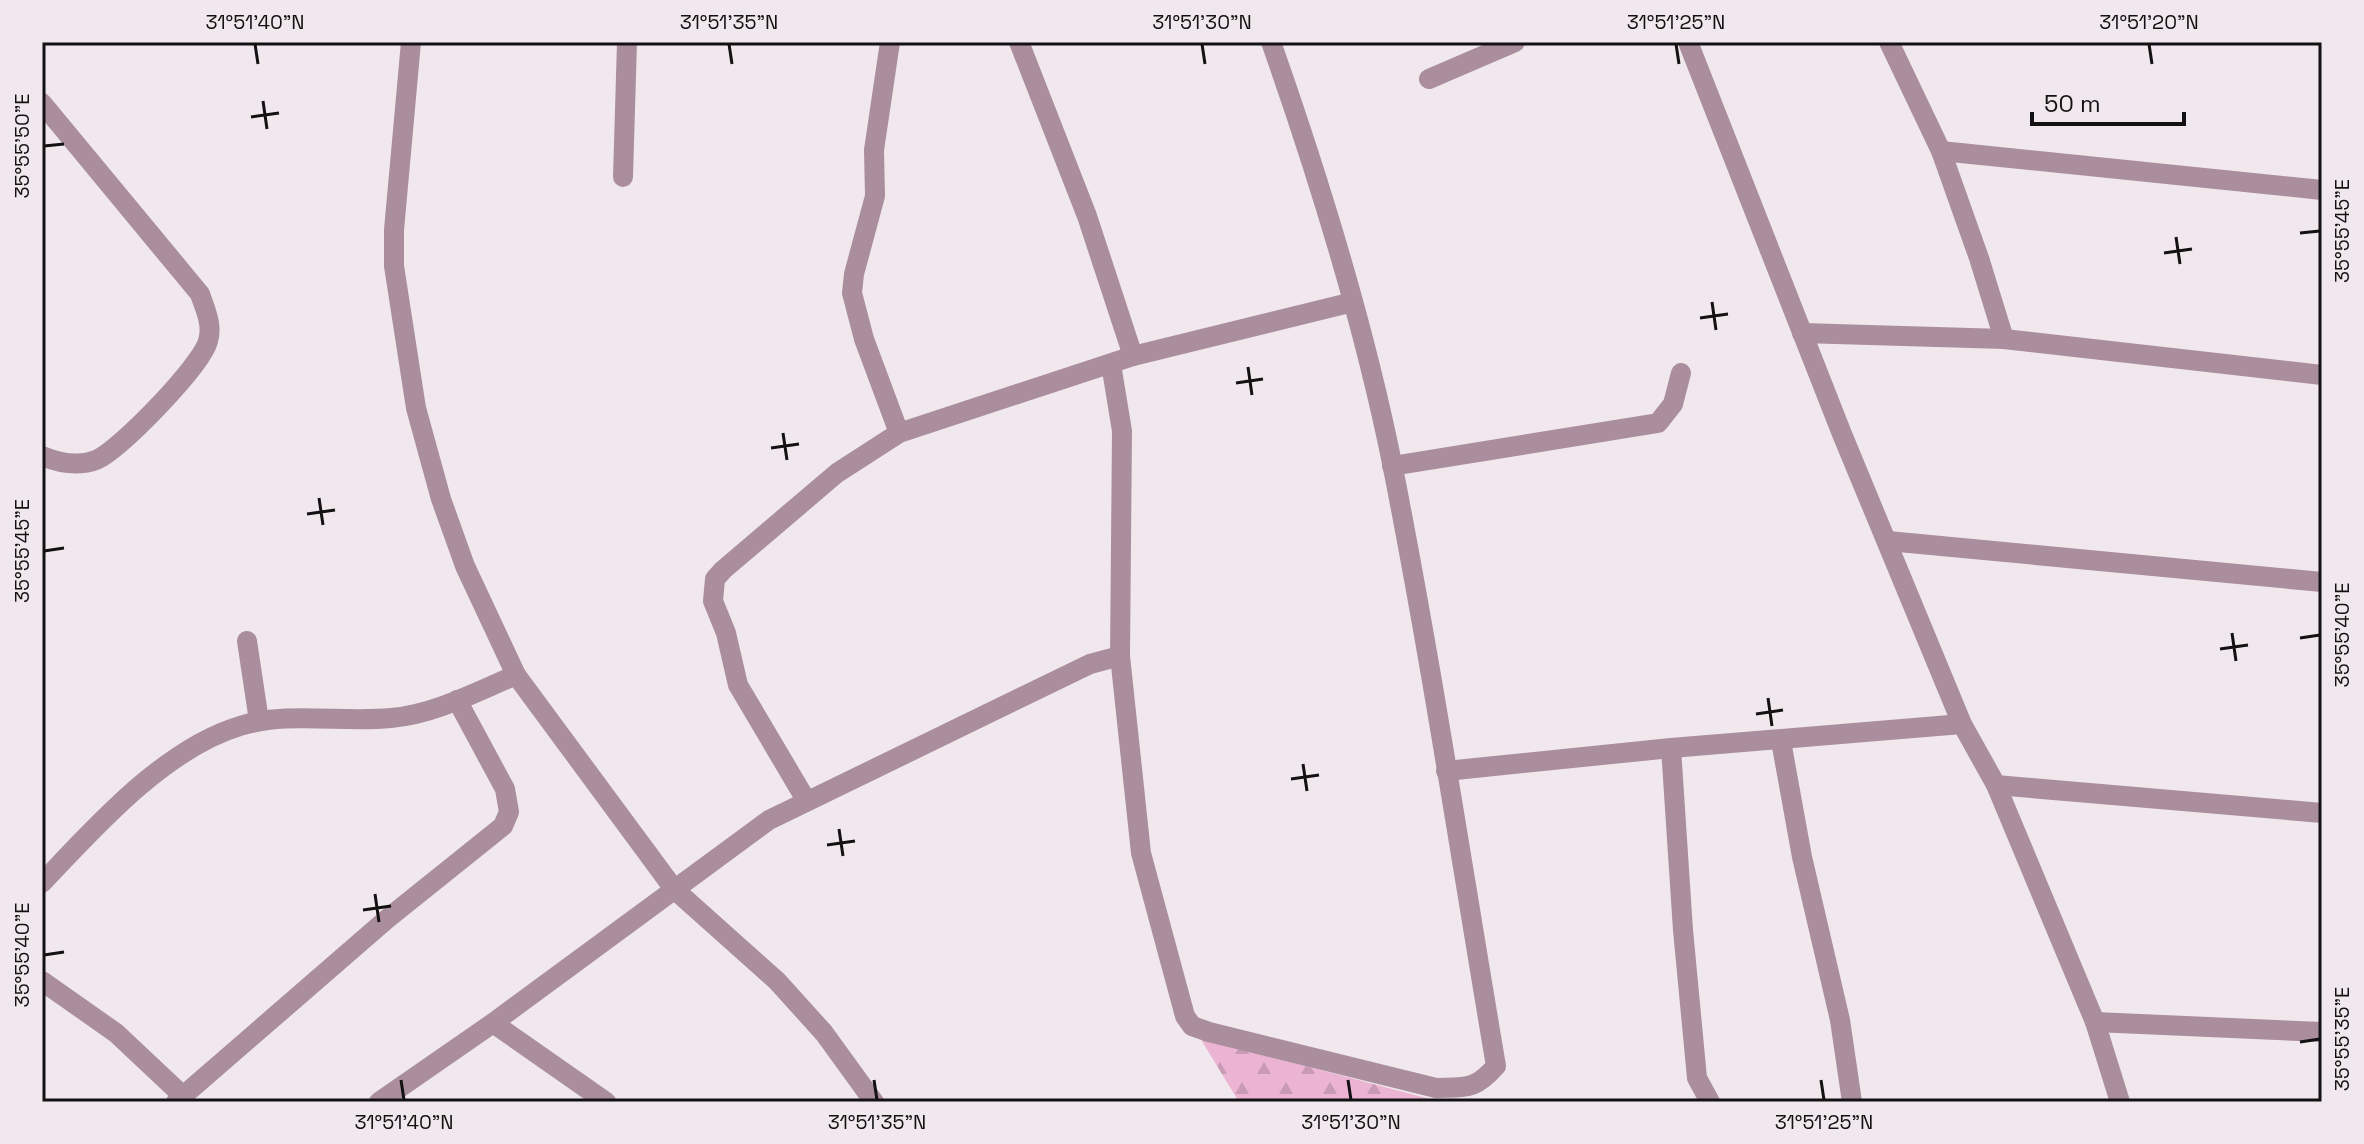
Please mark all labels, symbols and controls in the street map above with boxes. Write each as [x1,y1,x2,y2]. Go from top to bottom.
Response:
text: 31°51'40"N [205,9,305,35]
text: 31°51'35"N [680,9,778,35]
text: 31°51'30"N [1152,9,1252,35]
text: 31°51'25"N [1627,9,1725,35]
text: 31°51'20"N [2099,9,2199,35]
scale bar [2032,76,2184,126]
text: 50 m [2044,88,2101,119]
text: 35°55'50"E [9,93,35,199]
text: 35°55'45"E [2329,179,2355,283]
text: 35°55'45"E [9,499,35,603]
text: 35°55'40"E [2329,583,2355,687]
text: 35°55'40"E [9,903,35,1007]
text: 35°55'35"E [2329,987,2355,1091]
text: 31°51'40"N [354,1109,454,1135]
text: 31°51'35"N [828,1109,926,1135]
text: 31°51'30"N [1301,1109,1401,1135]
text: 31°51'25"N [1775,1109,1873,1135]

